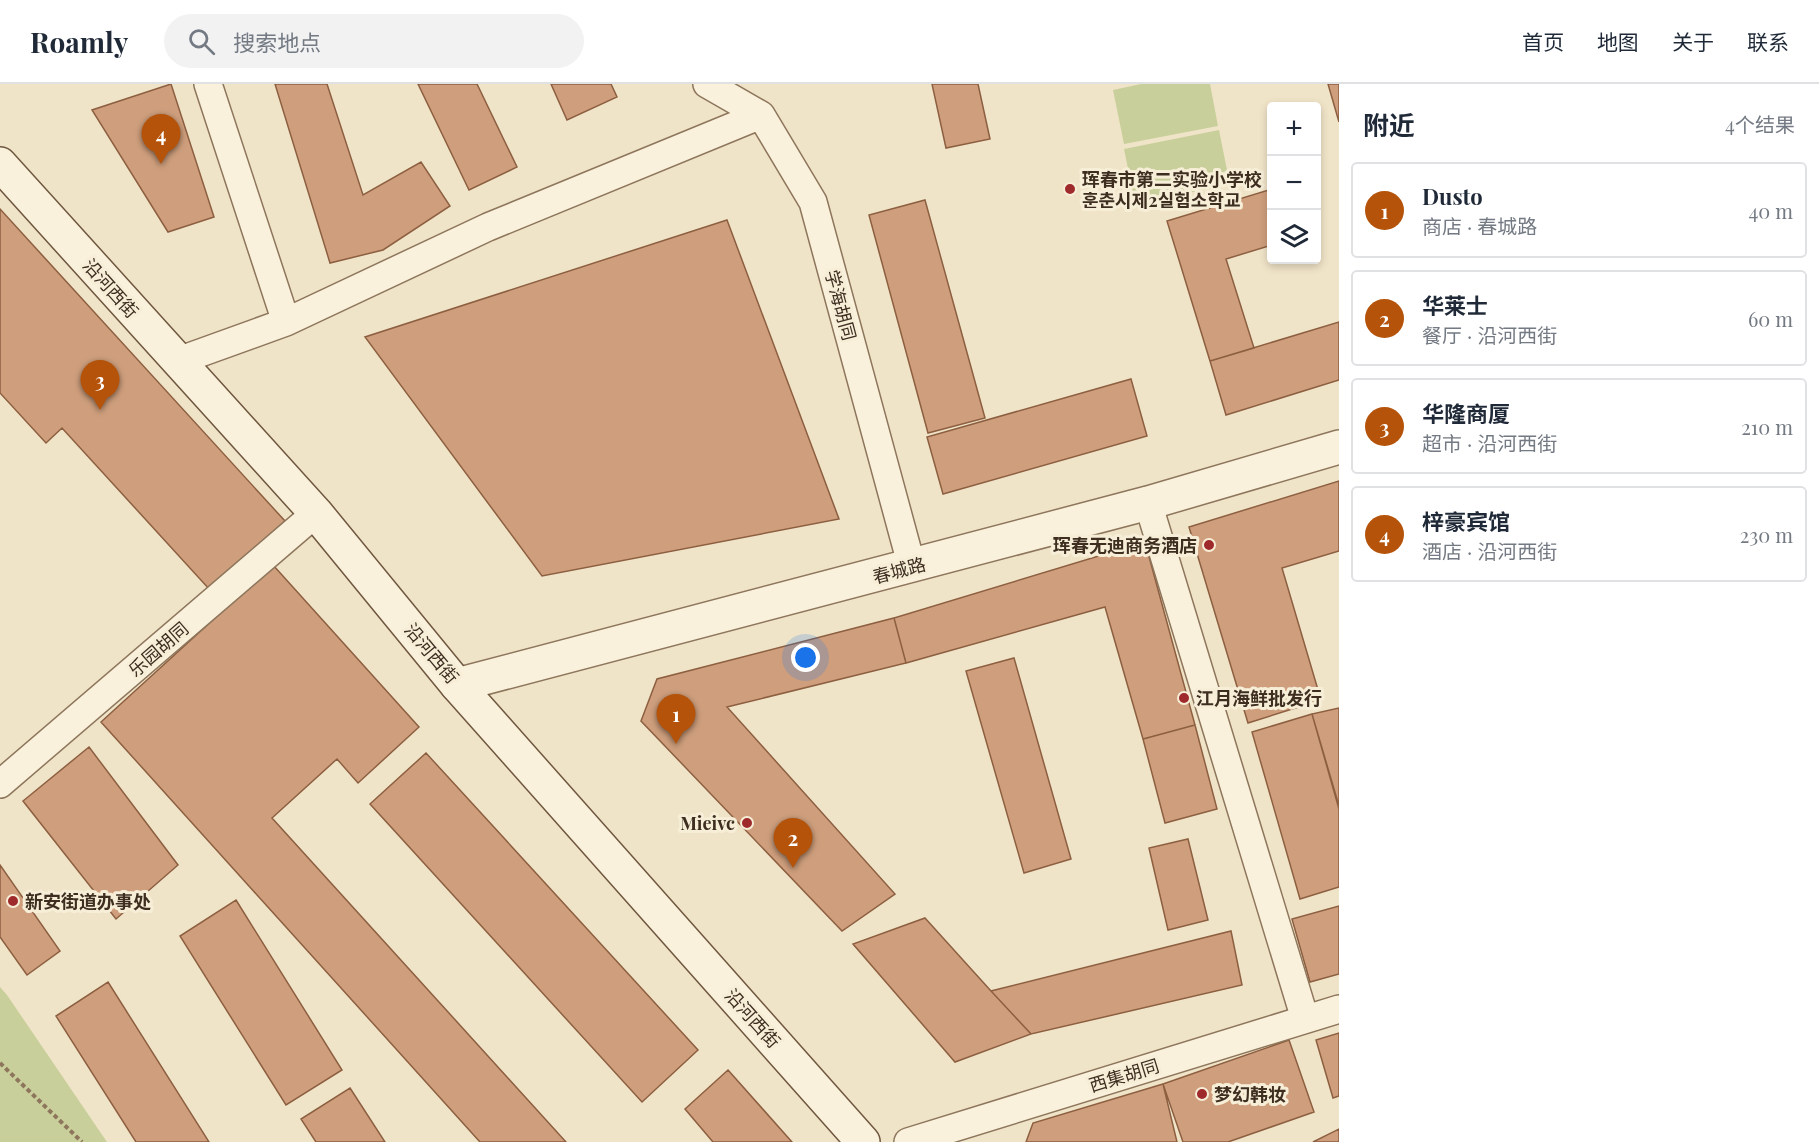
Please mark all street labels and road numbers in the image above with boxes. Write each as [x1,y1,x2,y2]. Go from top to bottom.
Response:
street label: 沿河西街 [78,253,144,323]
street label: 学海胡同 [820,267,862,343]
street label: 春城路 [870,551,928,589]
street label: 乐园胡同 [123,616,193,682]
street label: 沿河西街 [400,618,464,688]
street label: 沿河西街 [720,983,786,1053]
street label: 西集胡同 [1086,1053,1162,1097]

